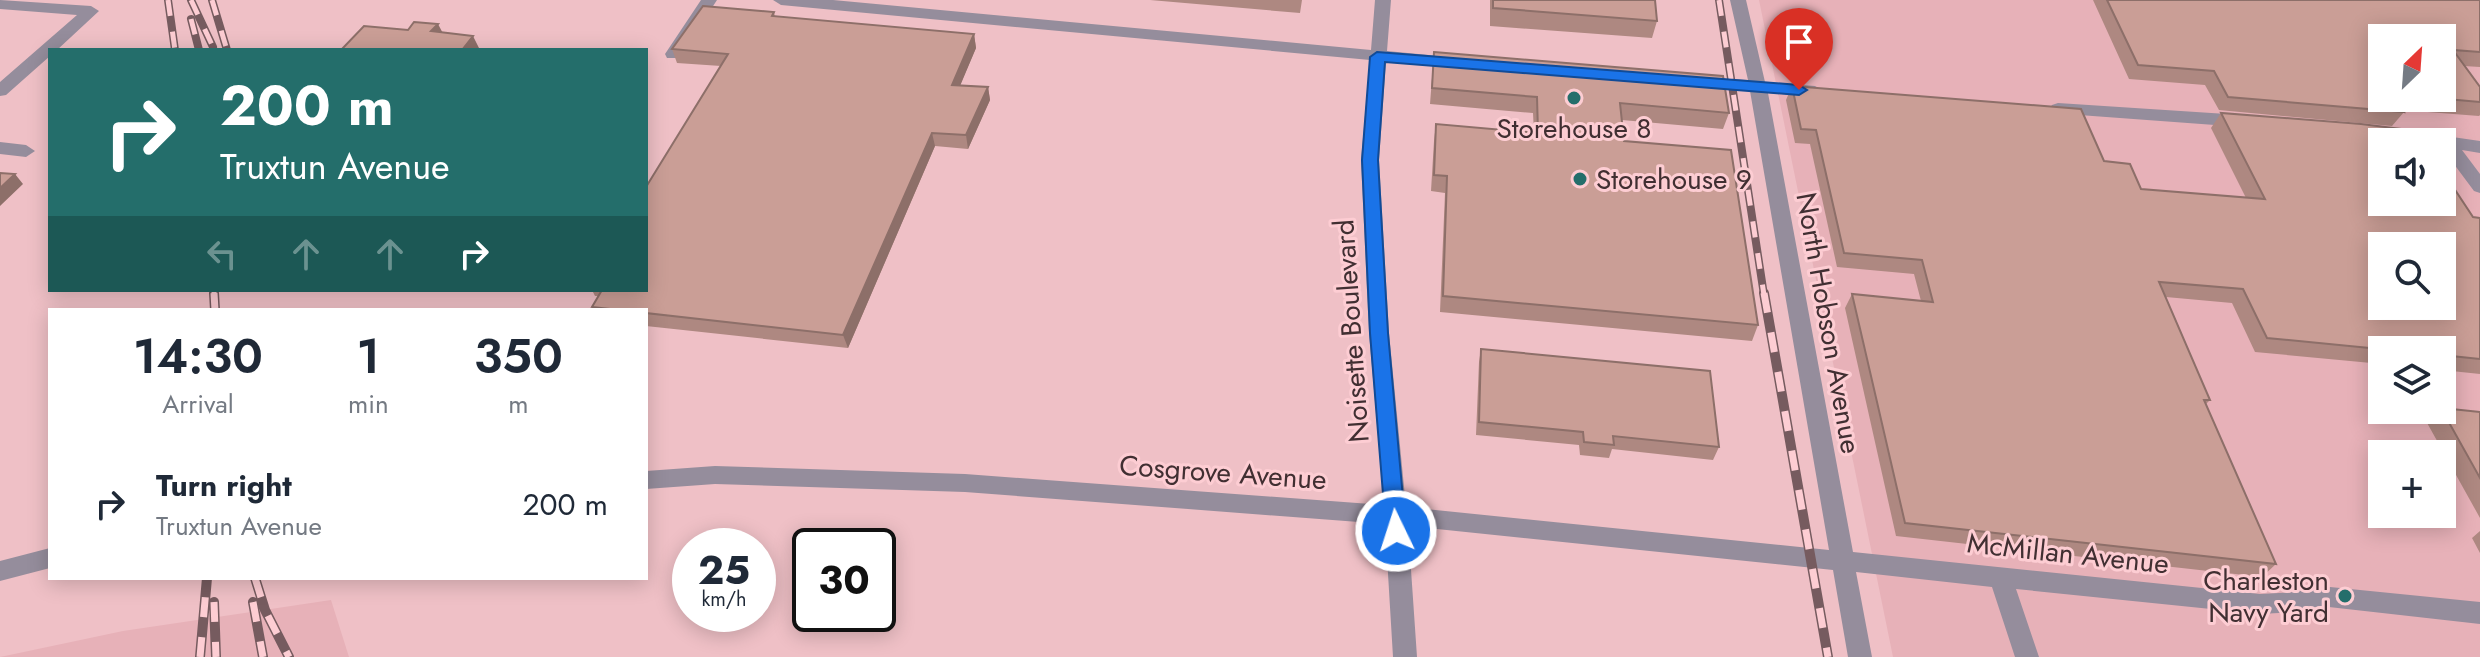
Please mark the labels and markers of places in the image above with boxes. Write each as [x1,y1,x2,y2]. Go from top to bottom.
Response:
pin [1765,8,1833,90]
marker: Storehouse 8 [1565,89,1583,107]
place label: Storehouse 8 [1496,108,1652,149]
place label: Storehouse 9 [1596,159,1752,200]
marker: Storehouse 9 [1571,170,1589,188]
place label: Charleston Navy Yard [2203,560,2329,633]
marker: Charleston Navy Yard [2336,587,2354,605]

